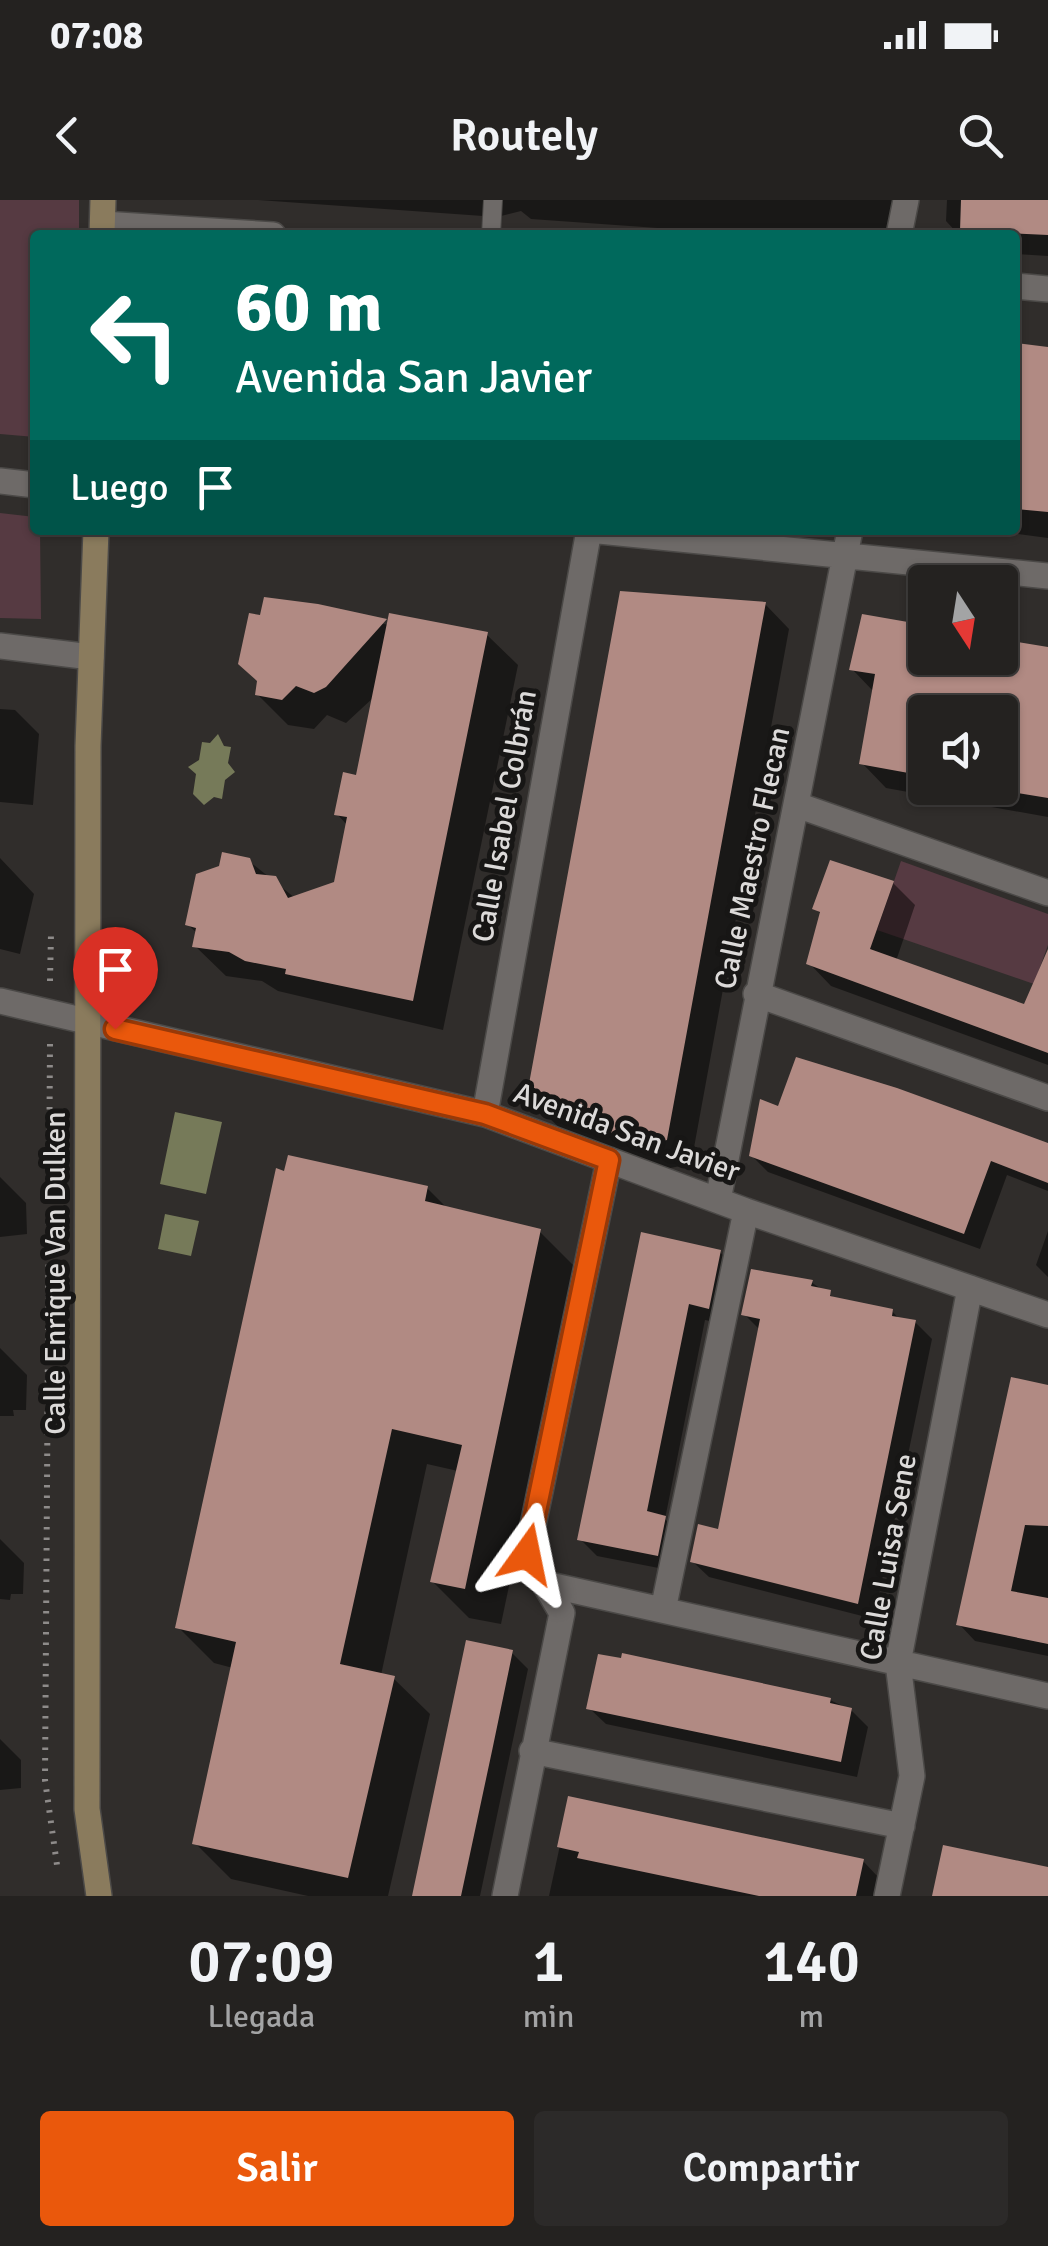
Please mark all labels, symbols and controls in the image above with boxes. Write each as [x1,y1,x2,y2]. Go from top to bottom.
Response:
text: 07:08 [50,12,143,59]
icon: back [40,108,95,163]
text: Routely [450,108,598,163]
icon: search [953,108,1008,163]
text: 60 m [235,264,383,350]
icon: left [70,270,200,400]
text: Avenida San Javier [235,350,592,405]
icon: arrive [188,460,243,515]
text: Luego [70,464,168,511]
north arrow [908,565,1018,675]
map controls [908,565,1018,805]
street label: Calle Isabel Colbrán [464,687,545,945]
button: sound [908,695,1018,805]
street label: Calle Maestro Flecan [707,724,798,993]
pin [73,927,158,1030]
icon: arrive [88,942,143,997]
street label: Avenida San Javier [509,1074,745,1191]
street label: Calle Enrique Van Dulken [37,1111,74,1435]
street label: Calle Luisa Sene [852,1451,925,1663]
position arrow [475,1502,579,1606]
text: 07:09 [188,1925,335,1999]
text: 1 [532,1925,565,1999]
text: 140 [763,1925,860,1999]
text: Llegada [208,1997,315,2036]
text: min [523,1997,574,2036]
text: m [798,1997,824,2036]
button: Salir [40,2111,514,2226]
button: Compartir [534,2111,1008,2226]

